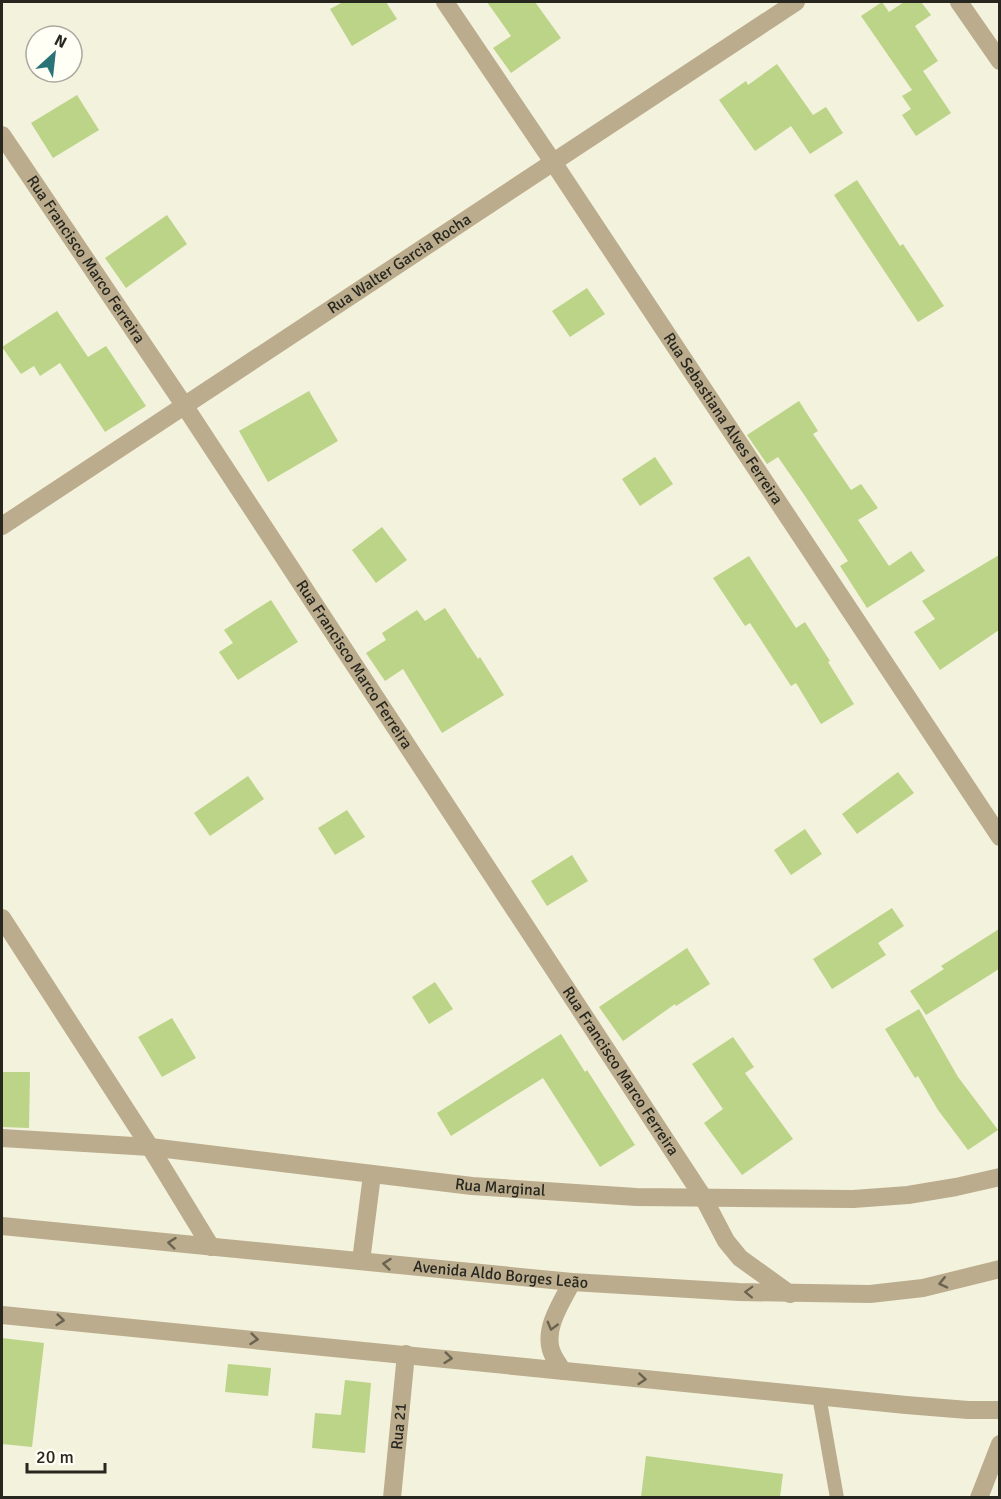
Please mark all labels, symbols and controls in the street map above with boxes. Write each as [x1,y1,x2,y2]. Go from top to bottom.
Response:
north arrow [24,24,84,84]
text: N [51,30,70,53]
street label: Rua Francisco Marco Ferreira [22,172,150,347]
street label: Rua Walter Garcia Rocha [324,209,475,318]
street label: Rua Sebastiana Alves Ferreira [659,329,787,509]
street label: Rua Francisco Marco Ferreira [291,576,417,753]
street label: Rua Francisco Marco Ferreira [558,983,683,1160]
street label: Rua Marginal [454,1174,547,1201]
one-way arrow [167,1237,177,1250]
street label: Avenida Aldo Borges Leão [412,1256,589,1293]
one-way arrow [382,1258,391,1271]
one-way arrow [938,1276,948,1289]
one-way arrow [744,1286,753,1299]
one-way arrow [55,1313,64,1326]
one-way arrow [547,1320,559,1331]
one-way arrow [249,1332,258,1345]
one-way arrow [443,1352,452,1364]
one-way arrow [637,1372,646,1385]
street label: Rua 21 [387,1402,411,1451]
scale bar [27,1436,105,1474]
text: 20 m [36,1446,74,1468]

